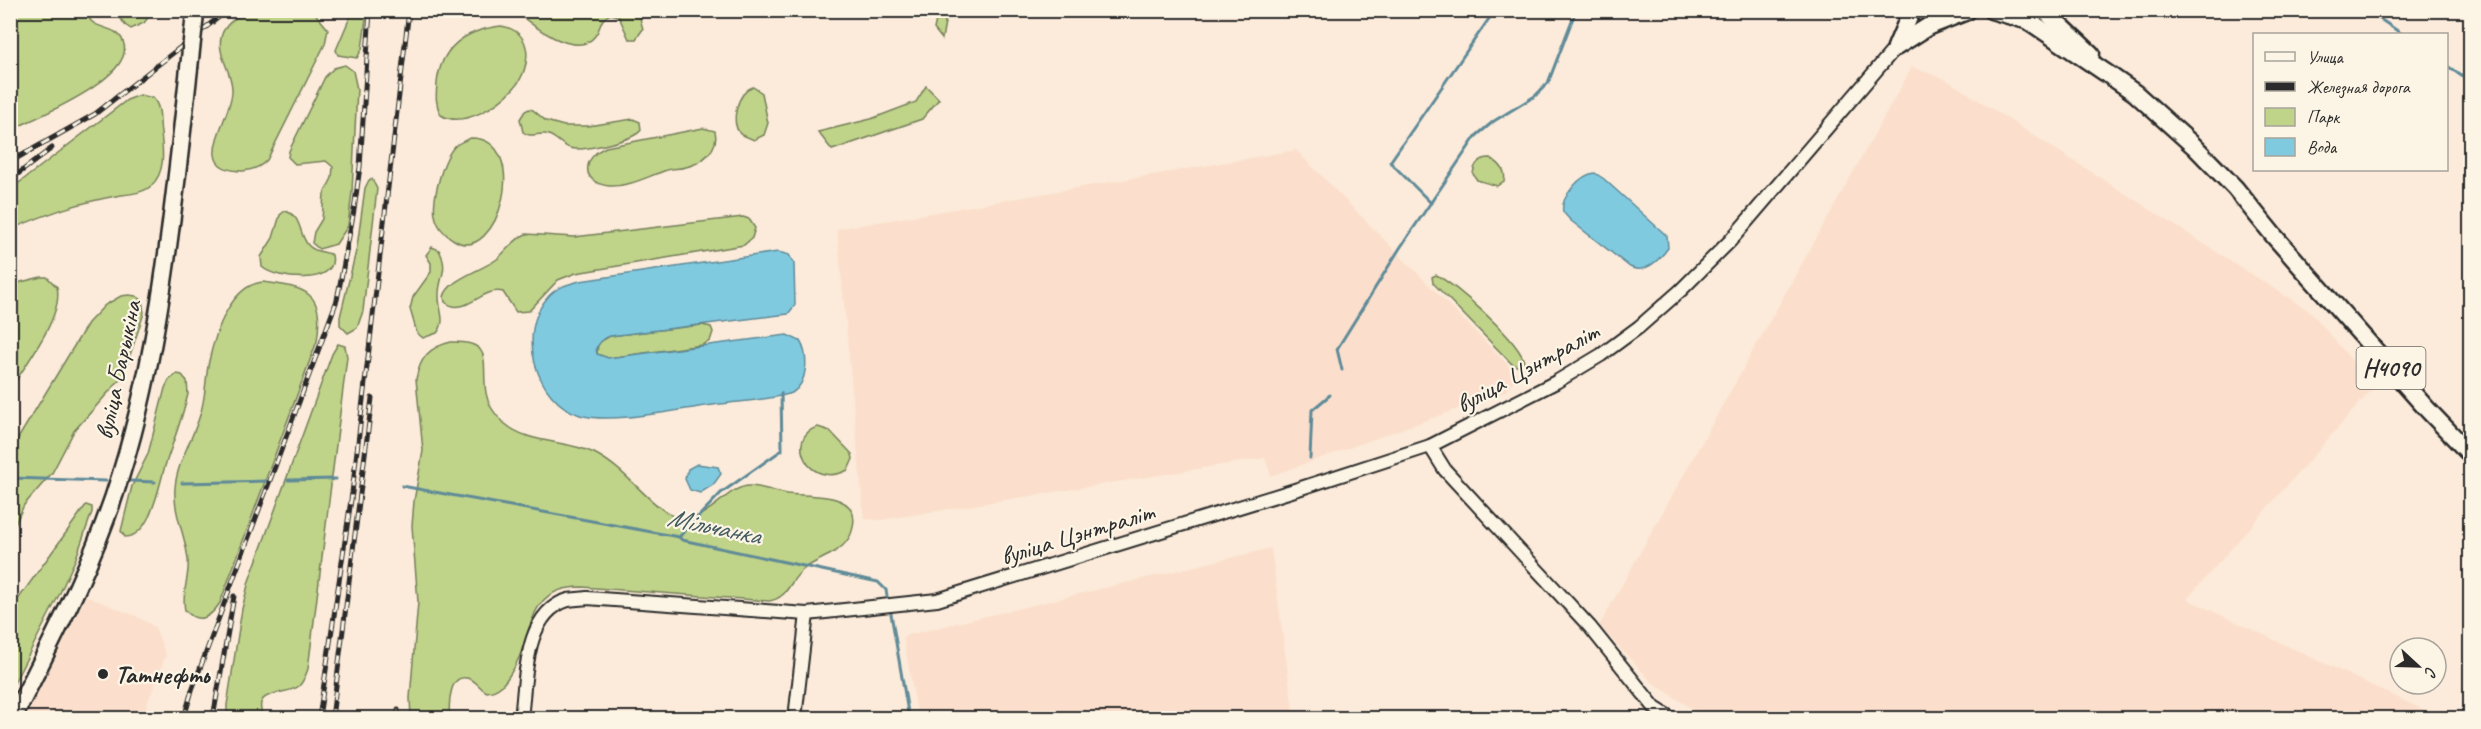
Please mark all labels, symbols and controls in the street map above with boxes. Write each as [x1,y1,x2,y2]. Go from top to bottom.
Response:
legend [2253,33,2448,171]
text: Улица [2307,46,2344,68]
text: Железная дорога [2307,76,2411,99]
text: Парк [2307,106,2341,128]
text: Вода [2307,136,2338,158]
street label: вуліца Барыкіна [87,296,149,443]
street label: вуліца Цэнтраліт [1450,314,1606,421]
road number: Н4090 [2356,347,2426,389]
street label: вуліца Цэнтраліт [996,495,1159,573]
water label: Мільчанка [665,500,766,553]
north arrow [2388,636,2448,696]
place label: Татнефть [115,658,211,691]
text: С [2419,664,2442,681]
marker: Татнефть [96,667,110,681]

